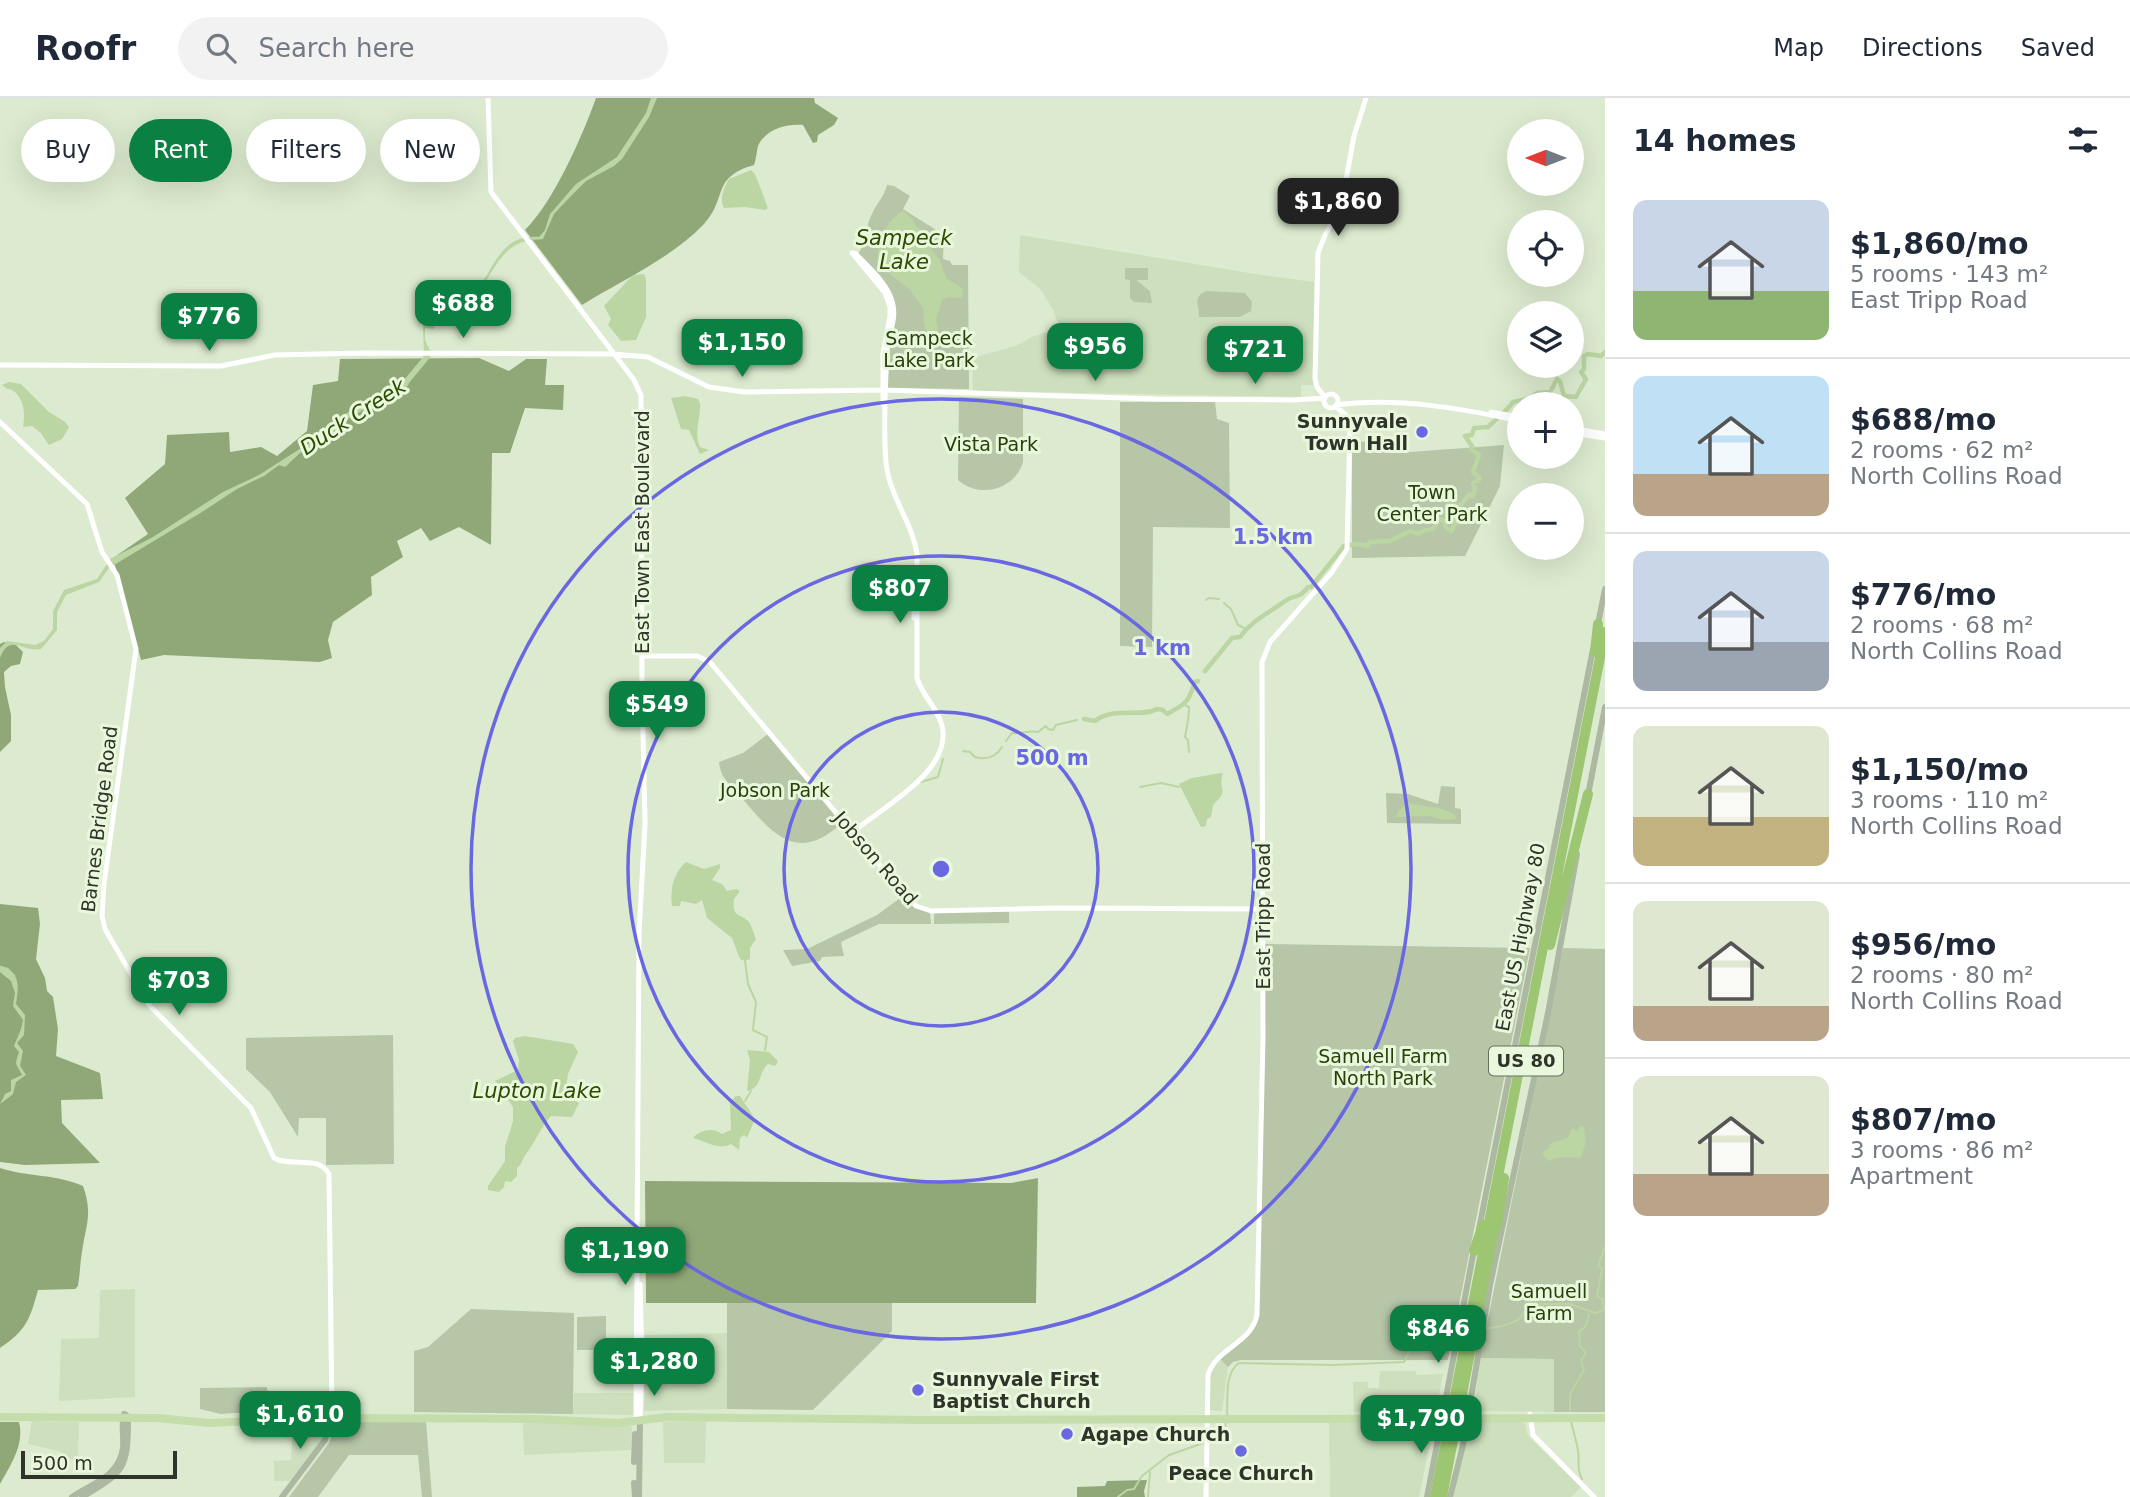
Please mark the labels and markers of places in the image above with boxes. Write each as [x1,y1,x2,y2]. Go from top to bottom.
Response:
pin: $1,860 [1281,178,1395,238]
pin: $688 [422,280,504,340]
pin: $776 [168,294,250,353]
pin: $1,150 [685,320,799,379]
pin: $956 [1054,324,1136,383]
pin: $721 [1214,327,1296,386]
place label: Sunnyvale Town Hall [1297,410,1408,454]
marker: Sunnyvale Town Hall [1414,424,1430,440]
pin: $807 [859,566,941,625]
pin: $549 [616,682,698,741]
centre of rings [929,857,953,881]
pin: $703 [138,958,220,1017]
pin: $1,190 [568,1228,682,1287]
pin: $846 [1397,1306,1479,1365]
pin: $1,280 [597,1338,711,1398]
place label: Sunnyvale First Baptist Church [932,1368,1099,1412]
marker: Sunnyvale First Baptist Church [910,1382,926,1398]
pin: $1,610 [243,1392,357,1451]
pin: $1,790 [1364,1396,1478,1455]
place label: Agape Church [1081,1423,1230,1445]
marker: Agape Church [1059,1426,1075,1442]
marker: Peace Church [1233,1443,1249,1459]
place label: Peace Church [1168,1462,1314,1484]

